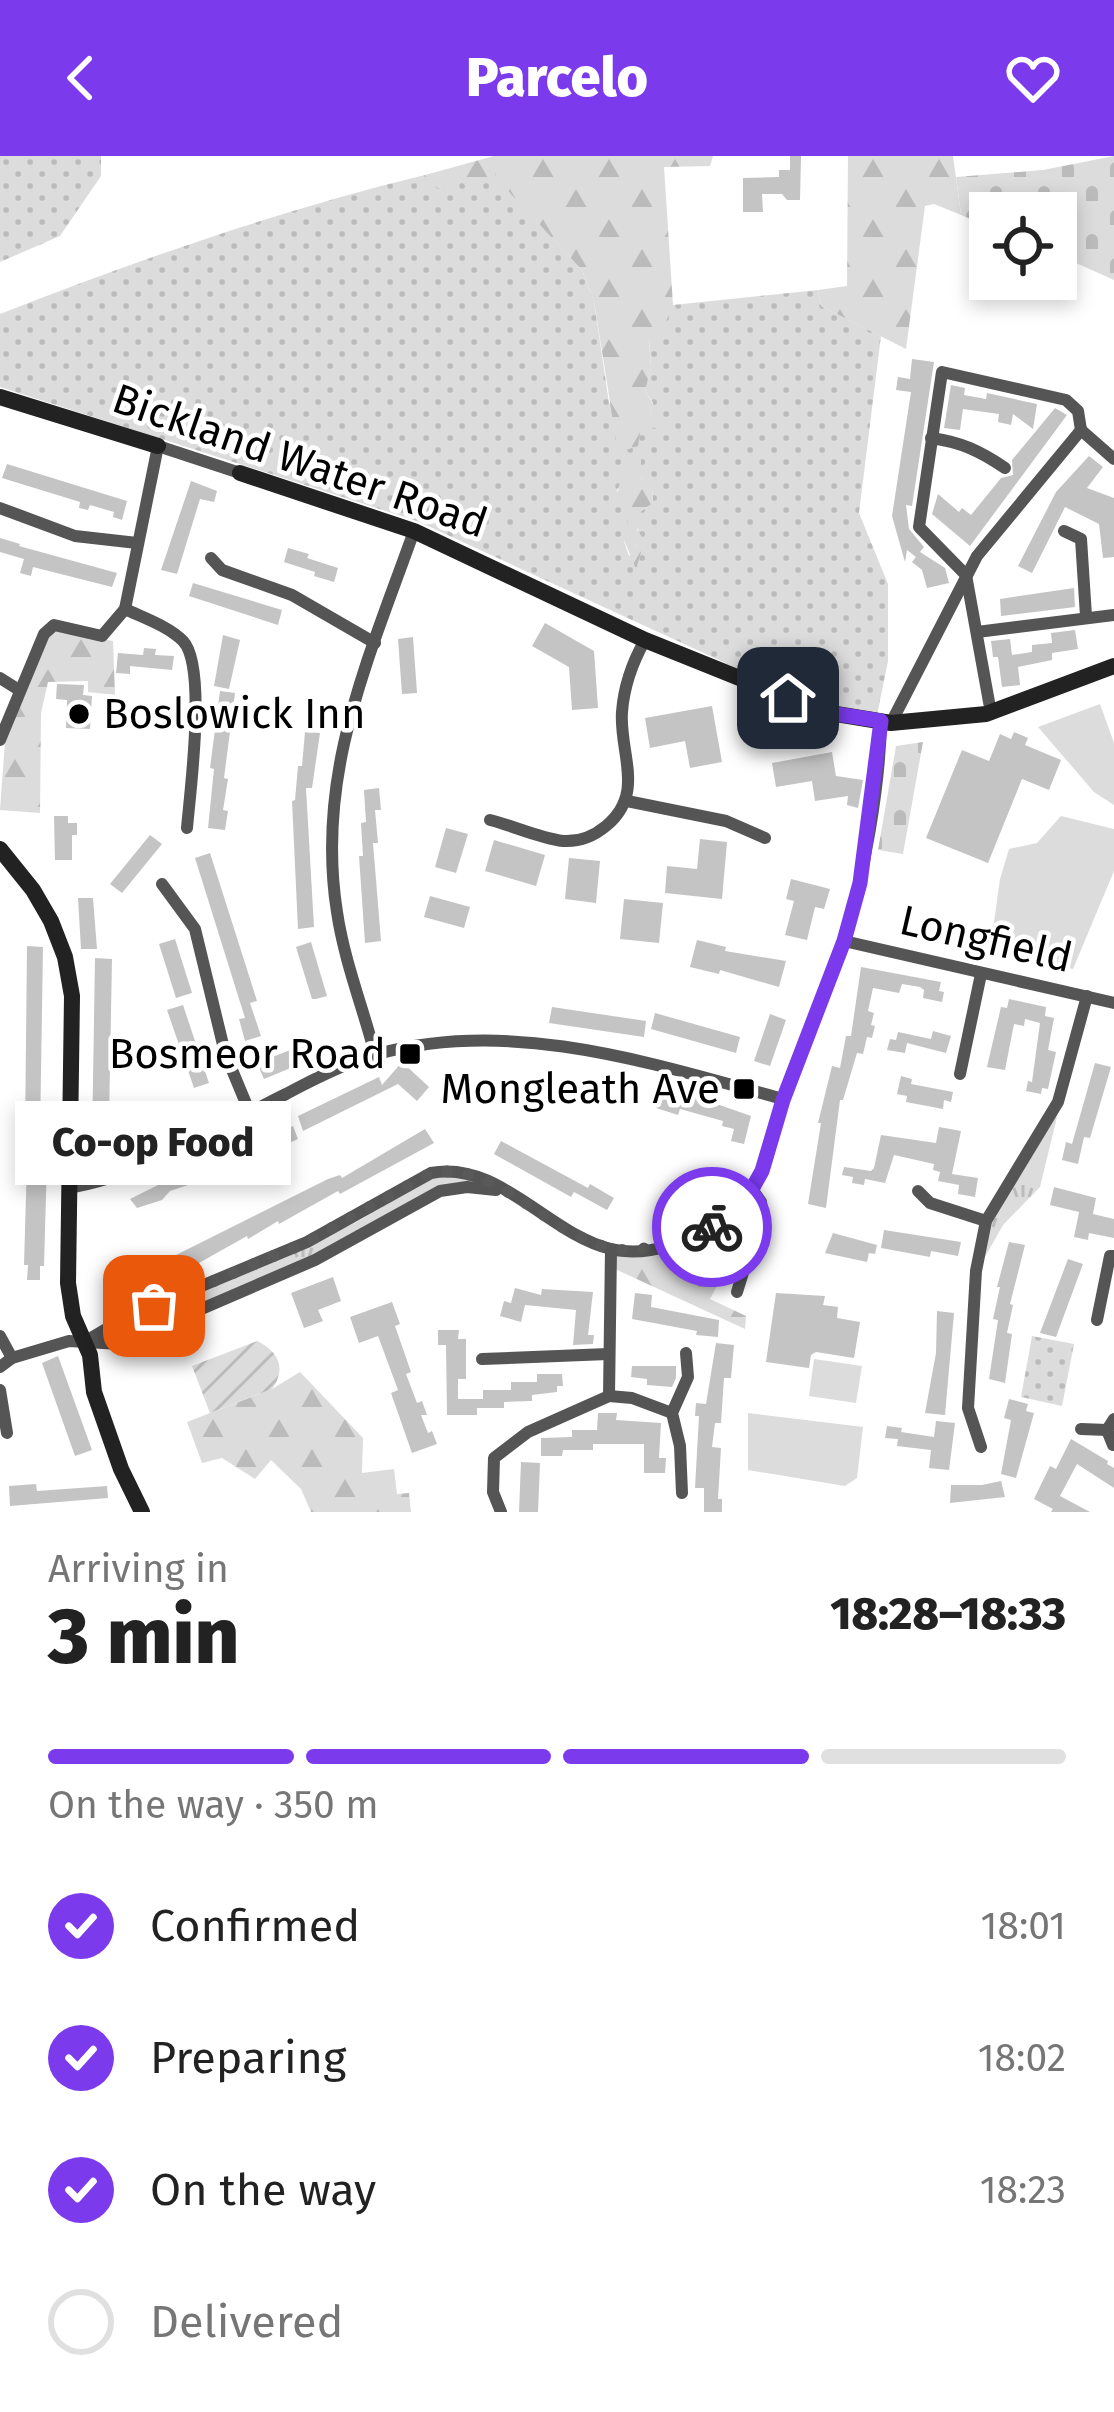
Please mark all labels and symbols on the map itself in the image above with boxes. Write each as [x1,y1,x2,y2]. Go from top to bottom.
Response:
street label: Bickland Water Road [106,373,494,549]
pin [737,647,839,749]
place label: Boslowick Inn [103,689,366,739]
marker: Boslowick Inn [66,701,92,727]
street label: Longfield [895,895,1077,983]
place label: Bosmeor Road [109,1029,386,1079]
marker: Bosmeor Road [397,1041,423,1067]
place label: Mongleath Ave [441,1064,720,1114]
marker: Mongleath Ave [731,1076,757,1102]
callout: Co-op Food [16,1102,292,1186]
courier [652,1167,772,1287]
pin [103,1255,205,1357]

